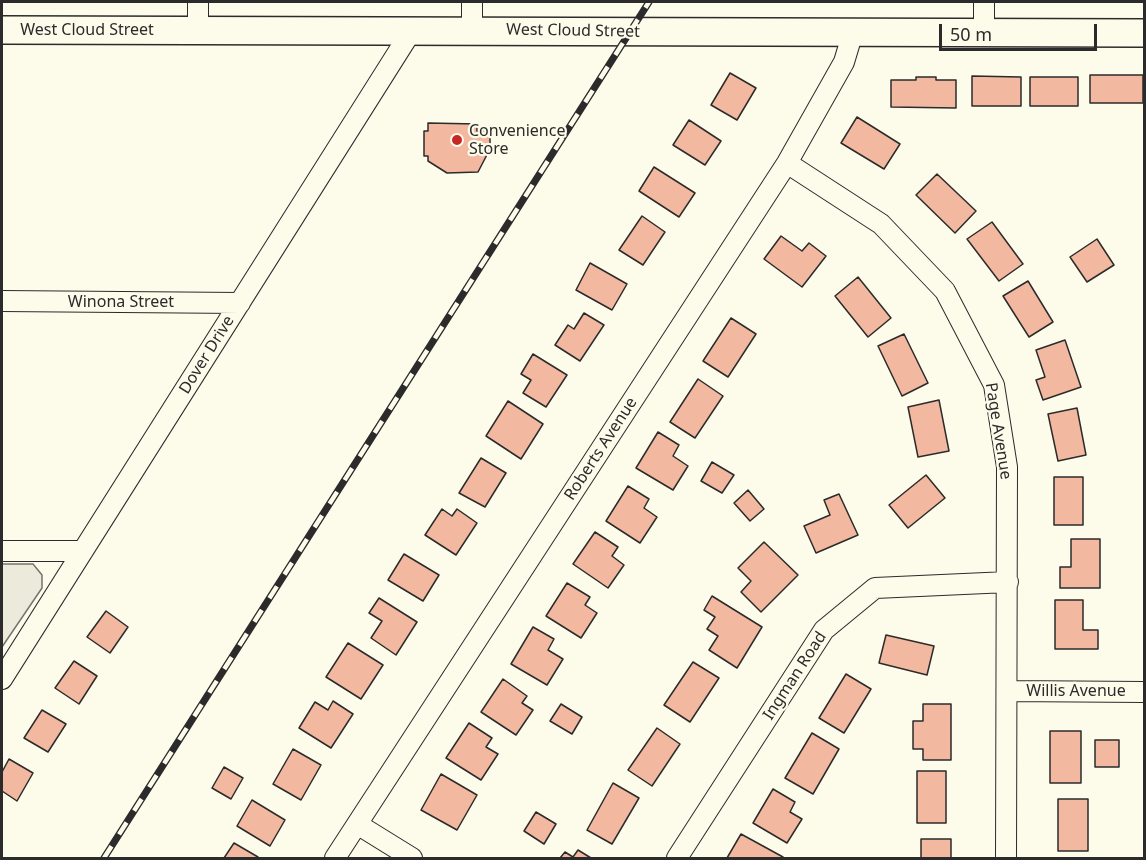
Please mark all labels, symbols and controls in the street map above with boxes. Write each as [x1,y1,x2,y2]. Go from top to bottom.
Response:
scale bar [942,12,1100,50]
street label: West Cloud Street [20,20,154,40]
street label: West Cloud Street [506,20,640,42]
text: 50 m [950,22,992,46]
place label: Convenience Store [469,121,565,159]
marker: Convenience Store [450,133,464,147]
street label: Winona Street [68,292,174,312]
street label: Dover Drive [175,312,239,398]
street label: Page Avenue [981,381,1015,481]
street label: Roberts Avenue [561,394,641,504]
street label: Ingman Road [759,628,831,724]
street label: Willis Avenue [1026,681,1126,701]

